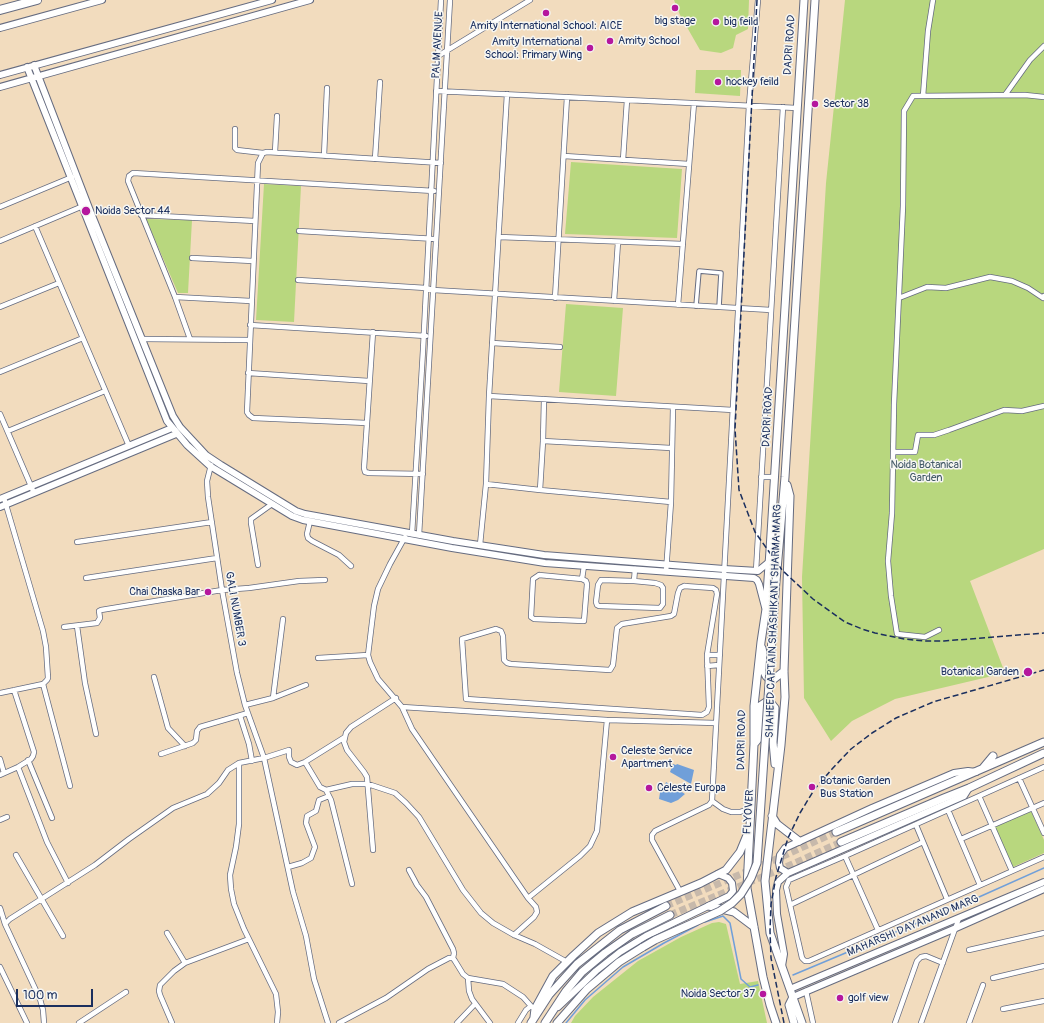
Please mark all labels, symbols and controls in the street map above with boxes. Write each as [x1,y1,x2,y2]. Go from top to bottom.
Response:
marker: big stage [670,3,680,13]
marker: Amity International School: AICE [541,8,551,18]
street label: PALM AVENUE [430,11,446,79]
place label: big stage [655,14,695,28]
place label: big feild [724,15,758,29]
street label: DADRI ROAD [781,15,799,75]
marker: big feild [711,17,721,27]
place label: Amity International School: AICE [470,19,622,33]
place label: Amity School [618,34,680,48]
place label: Amity International School: Primary Wing [485,35,582,61]
marker: Amity School [605,36,615,46]
marker: Amity International School: Primary Wing [585,43,595,53]
place label: hockey feild [726,75,779,89]
marker: hockey feild [713,77,723,87]
place label: Sector 38 [823,97,869,111]
marker: Sector 38 [810,99,820,109]
place label: Noida Sector 44 [95,204,170,218]
marker: Noida Sector 44 [80,205,92,217]
street label: DADRI ROAD [760,387,776,447]
park label: Noida Botanical Garden [890,458,962,484]
street label: SHAHEED CAPTAIN SHASHIKANT SHARMA MARG [763,504,785,738]
street label: GALI NUMBER 3 [222,571,248,647]
place label: Chai Chaska Bar [129,585,200,599]
marker: Chai Chaska Bar [203,587,213,597]
place label: Botanical Garden [941,665,1019,679]
marker: Botanical Garden [1022,666,1034,678]
street label: DADRI ROAD [735,710,749,770]
place label: Celeste Service Apartment [621,744,692,770]
marker: Celeste Service Apartment [608,752,618,762]
place label: Botanic Garden Bus Station [820,774,891,800]
place label: Celeste Europa [657,781,726,795]
marker: Botanic Garden Bus Station [807,782,817,792]
marker: Celeste Europa [644,783,654,793]
street label: FLYOVER [741,789,757,835]
street label: MAHARSHI DAYANAND MARG [845,892,981,960]
scale bar [18,981,95,1007]
place label: Noida Sector 37 [681,987,755,1001]
text: 100 m [23,988,57,1003]
marker: Noida Sector 37 [758,989,768,999]
place label: golf view [848,991,889,1005]
marker: golf view [835,993,845,1003]

